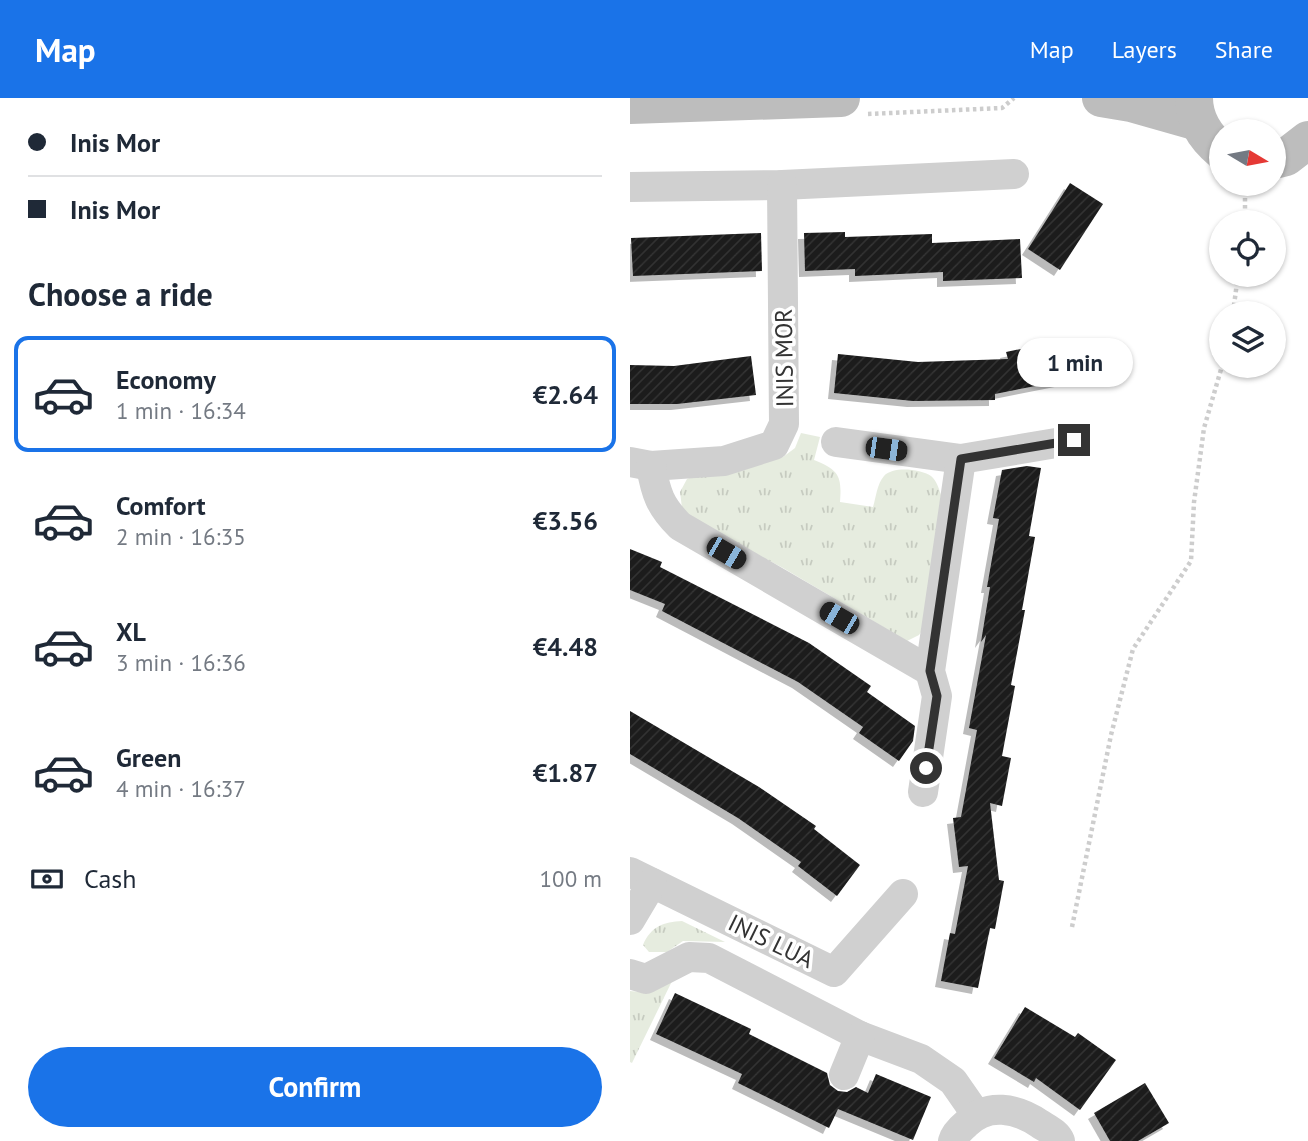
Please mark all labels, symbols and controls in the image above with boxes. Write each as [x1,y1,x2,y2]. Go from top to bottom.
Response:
text: Map [35,28,96,71]
text: Map [1030,34,1074,65]
text: Layers [1112,34,1177,65]
text: Share [1215,34,1273,65]
north arrow [1209,119,1286,196]
map controls [1209,119,1286,378]
text: Inis Mor [70,126,160,159]
text: Inis Mor [70,193,160,226]
button: locate [1209,210,1286,287]
text: Choose a ride [28,273,213,315]
button: layers [1209,301,1286,378]
street label: INIS MOR [768,308,800,408]
callout: 1 min [1016,338,1132,388]
text: 1 min [1047,348,1103,377]
icon: car [32,363,95,426]
text: Economy [116,363,216,396]
text: €2.64 [533,378,598,411]
text: 1 min · 16:34 [116,396,246,425]
route end [1058,424,1090,456]
car [864,436,909,462]
icon: car [32,489,95,552]
text: Comfort [116,489,206,522]
text: €3.56 [533,504,598,537]
text: 2 min · 16:35 [116,522,246,551]
car [703,533,750,573]
car [816,598,863,638]
icon: car [32,615,95,678]
text: XL [116,615,146,648]
text: €4.48 [533,630,598,663]
text: 3 min · 16:36 [116,648,246,677]
icon: car [32,741,95,804]
text: Green [116,741,181,774]
route start [910,752,942,784]
text: €1.87 [533,756,598,789]
text: 4 min · 16:37 [116,774,246,803]
icon: cash [28,860,66,898]
text: Cash [84,862,136,895]
text: 100 m [540,864,602,893]
street label: INIS LUA [723,907,819,975]
button: Confirm [28,1047,602,1127]

